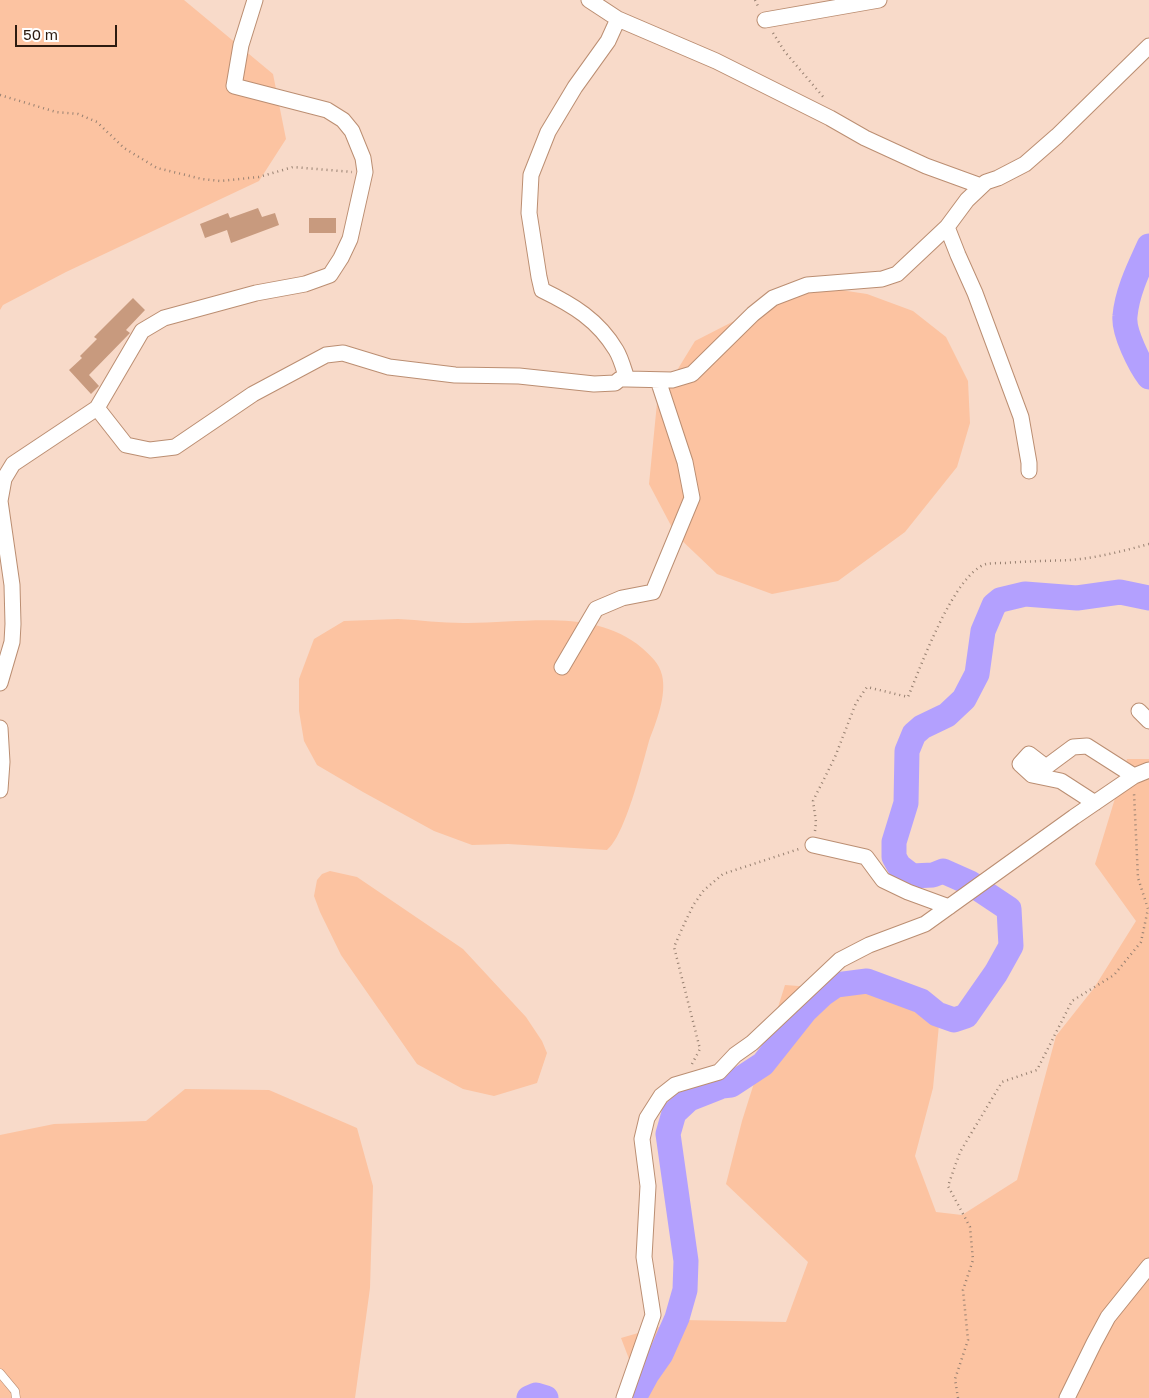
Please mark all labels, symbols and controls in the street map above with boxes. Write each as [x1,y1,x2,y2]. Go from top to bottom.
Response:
scale bar [18,15,120,47]
text: 50 m [23,25,58,43]

